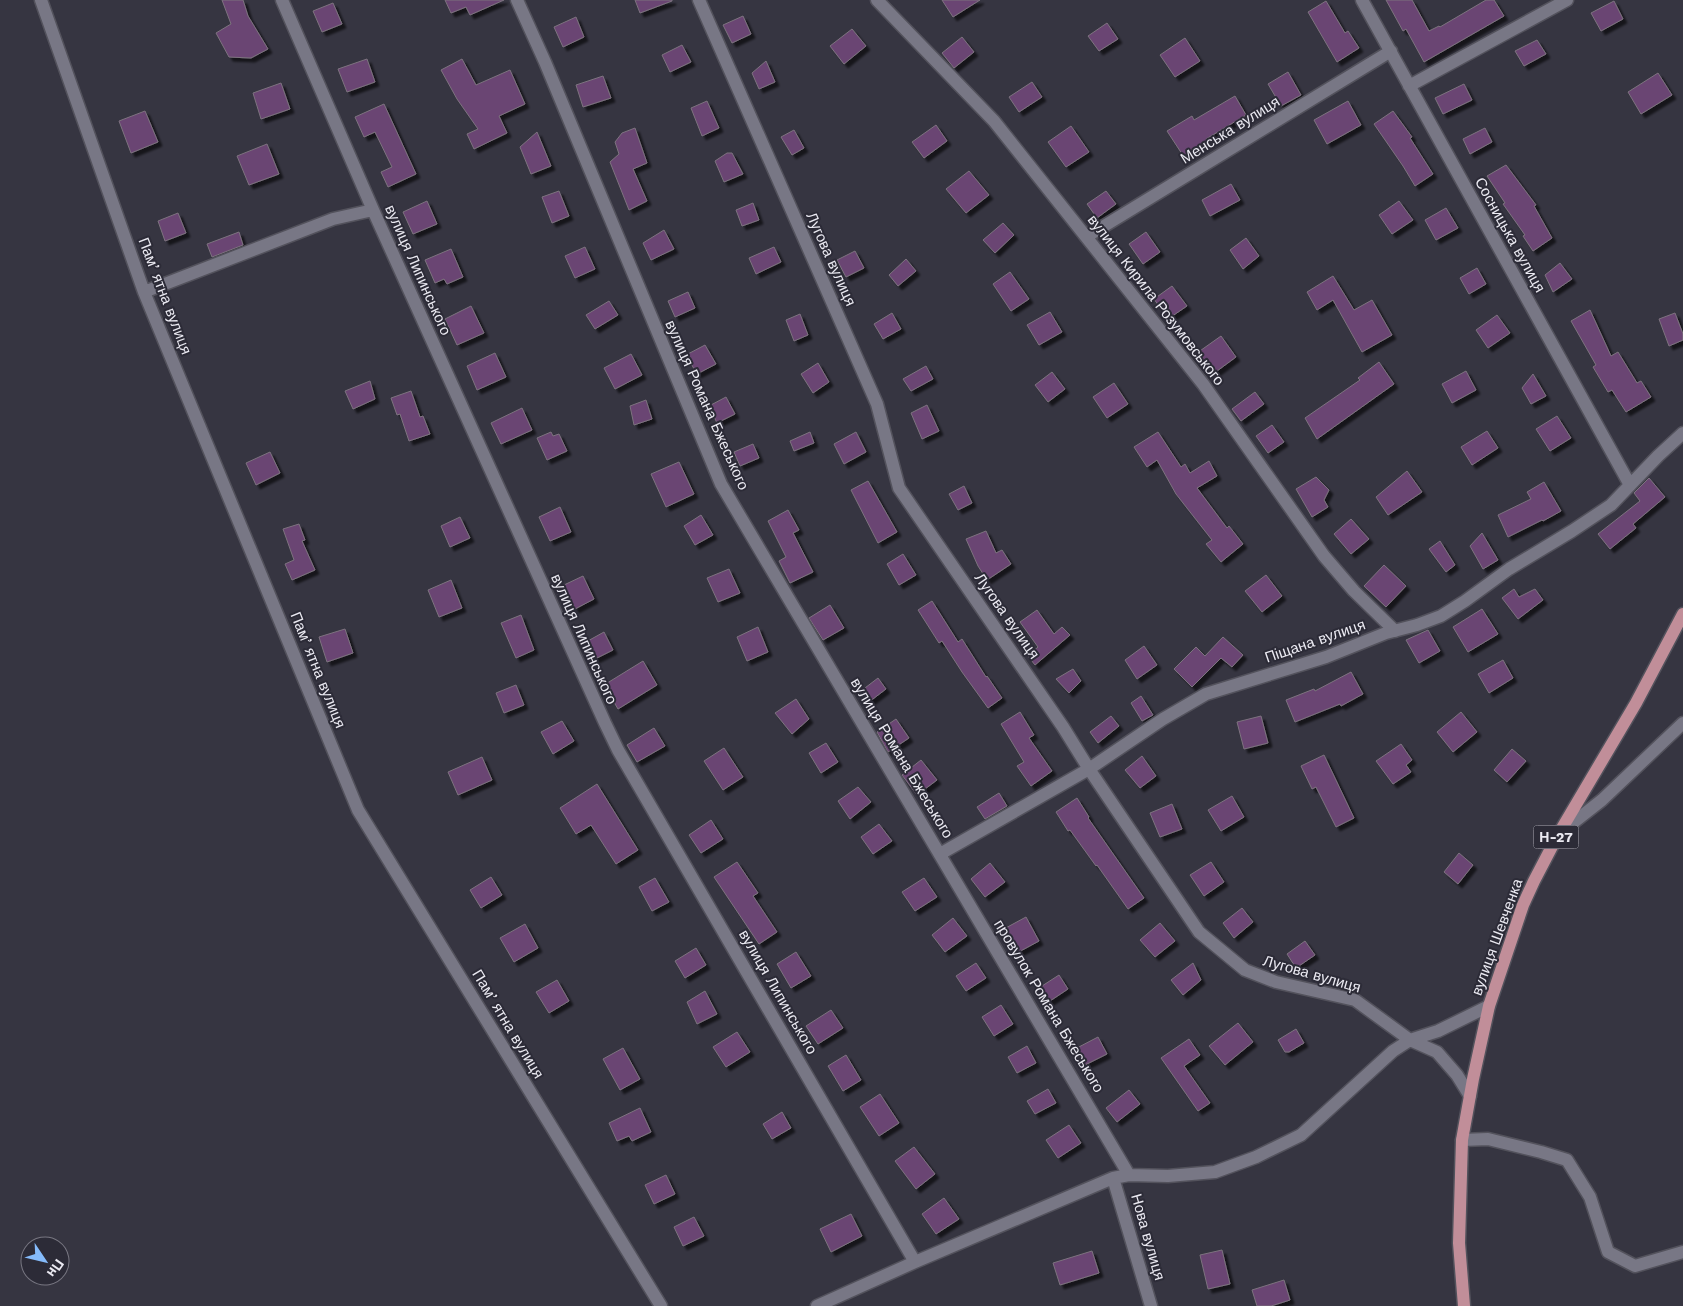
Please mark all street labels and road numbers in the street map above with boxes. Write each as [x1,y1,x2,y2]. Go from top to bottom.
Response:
street label: Менська вулиця [1177,92,1283,168]
street label: Сосницька вулиця [1471,174,1549,296]
street label: вулиця Липинського [381,202,455,338]
street label: Лугова вулиця [802,209,860,309]
street label: вулиця Кирила Розумовського [1084,211,1228,389]
street label: Памʼятна вулиця [134,235,196,357]
street label: вулиця Романа Бжеського [661,317,753,493]
street label: Лугова вулиця [971,570,1043,662]
street label: вулиця Липинського [547,571,621,707]
street label: Памʼятна вулиця [286,609,350,731]
street label: Піщана вулиця [1262,615,1368,667]
street label: вулиця Романа Бжеського [847,675,957,841]
road number: Н-27 [1534,826,1578,849]
street label: вулиця Шевченка [1468,876,1527,998]
street label: провулок Романа Бжеського [990,916,1108,1096]
street label: вулиця Липинського [735,927,821,1057]
street label: Лугова вулиця [1261,951,1363,997]
street label: Памʼятна вулиця [468,966,548,1082]
street label: Нова вулиця [1127,1192,1169,1282]

